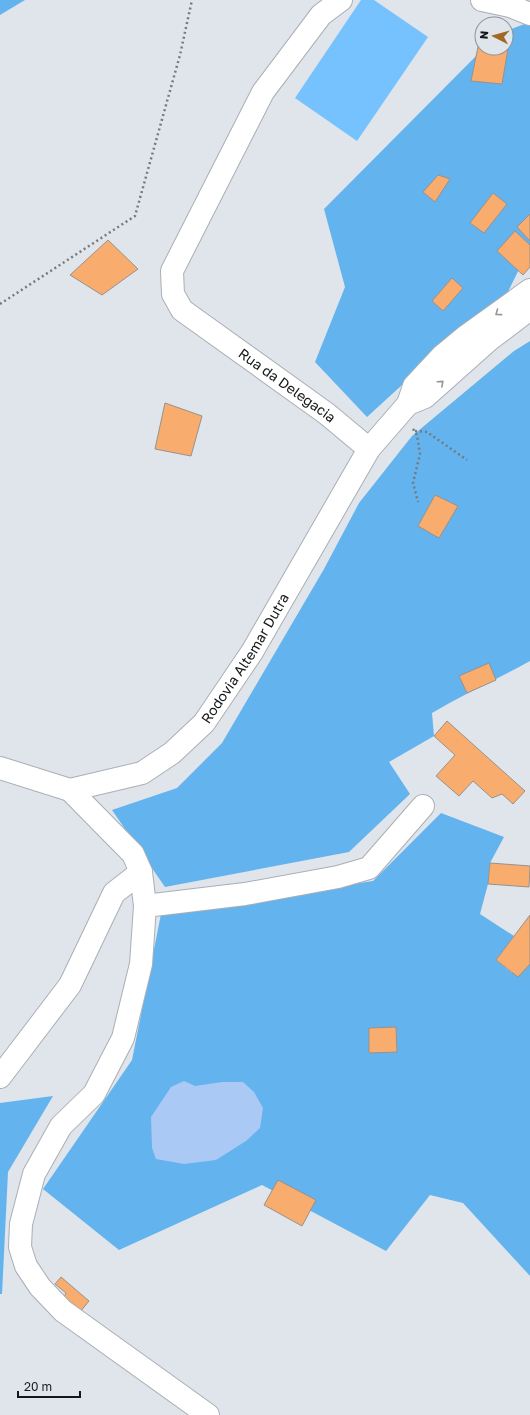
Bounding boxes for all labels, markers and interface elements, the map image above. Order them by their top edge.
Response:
north arrow [474,16,514,56]
text: N [477,30,490,40]
one-way arrow [496,308,503,315]
street label: Rua da Delegacia [236,344,339,426]
one-way arrow [436,381,443,388]
street label: Rodovia Altemar Dutra [197,590,292,726]
scale bar [18,1373,80,1399]
text: 20 m [24,1379,52,1394]

